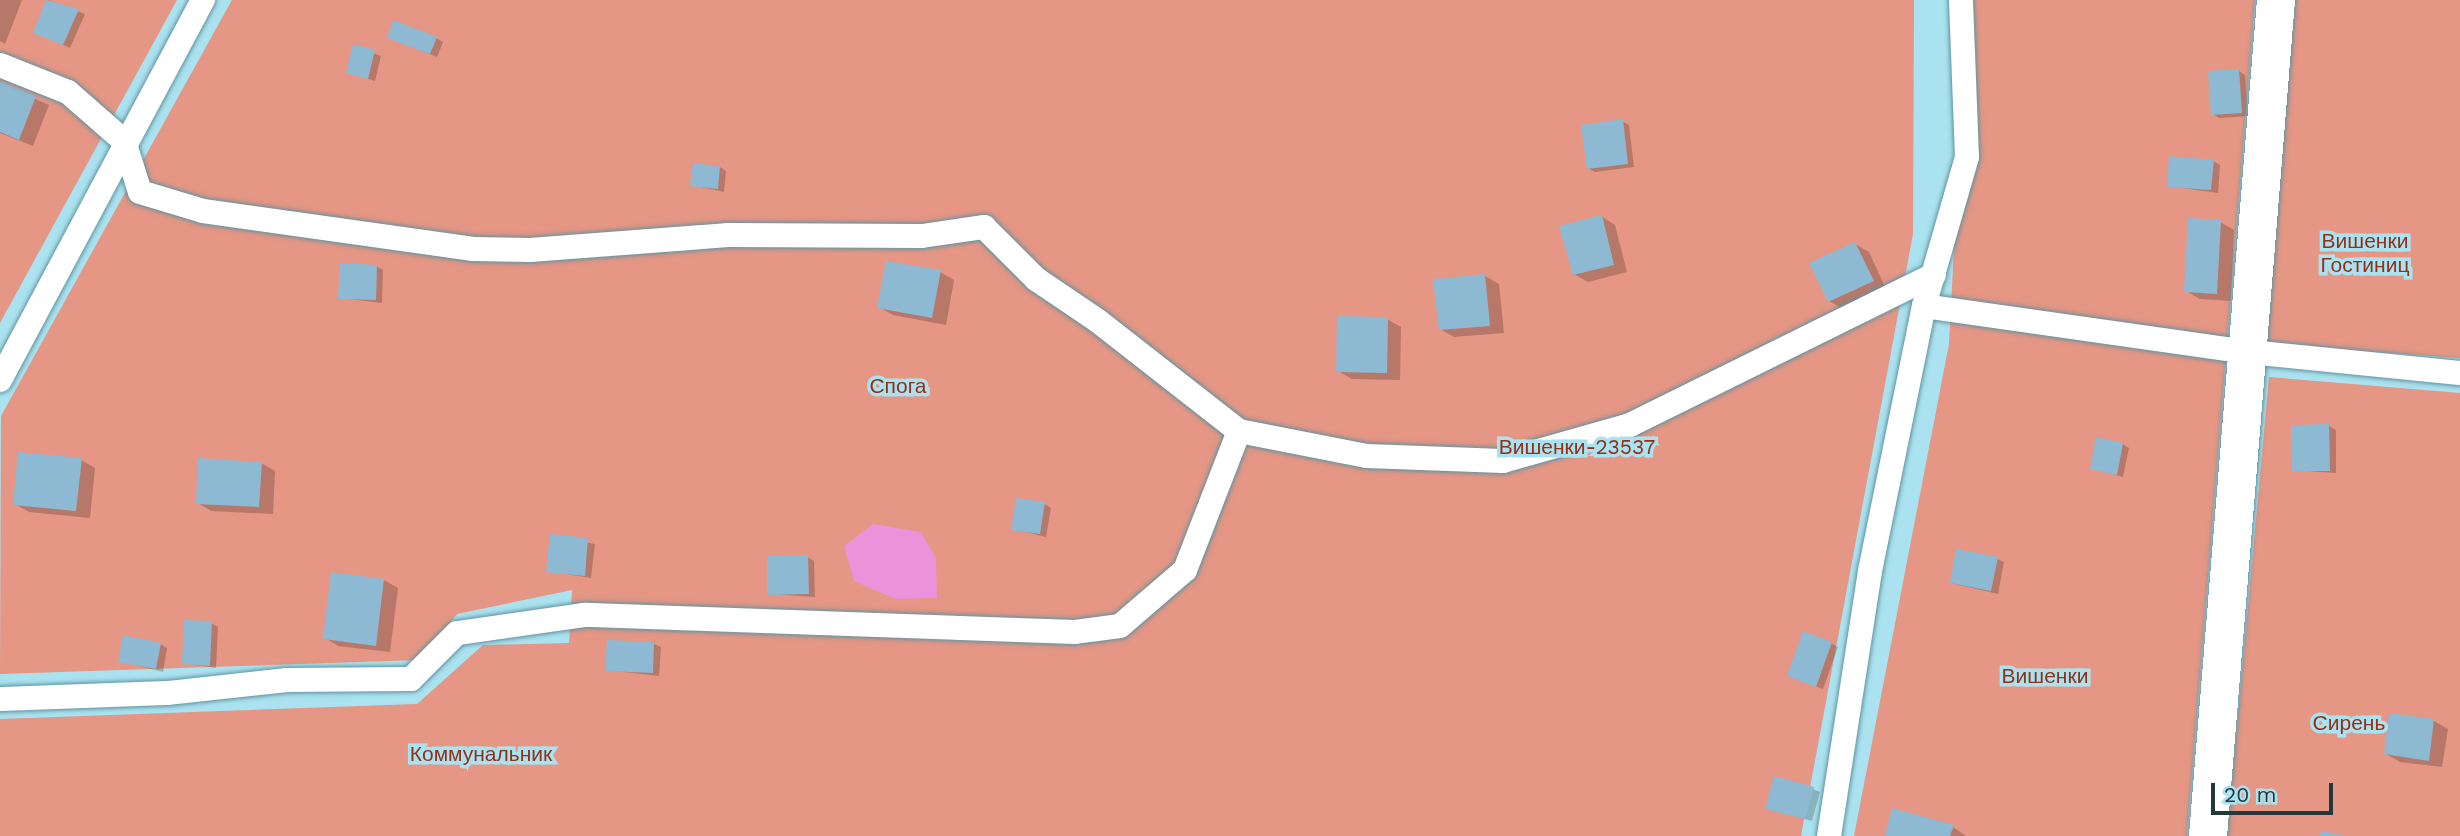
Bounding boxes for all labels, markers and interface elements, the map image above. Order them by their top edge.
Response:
park label: Вишенки Гостиниц [2321,228,2409,278]
park label: Спога [869,373,927,399]
park label: Вишенки-23537 [1499,434,1655,460]
park label: Вишенки [2002,663,2088,689]
park label: Сирень [2313,710,2385,736]
park label: Коммунальник [410,741,552,767]
scale bar [2215,770,2338,814]
text: 20 m [2224,782,2276,807]

